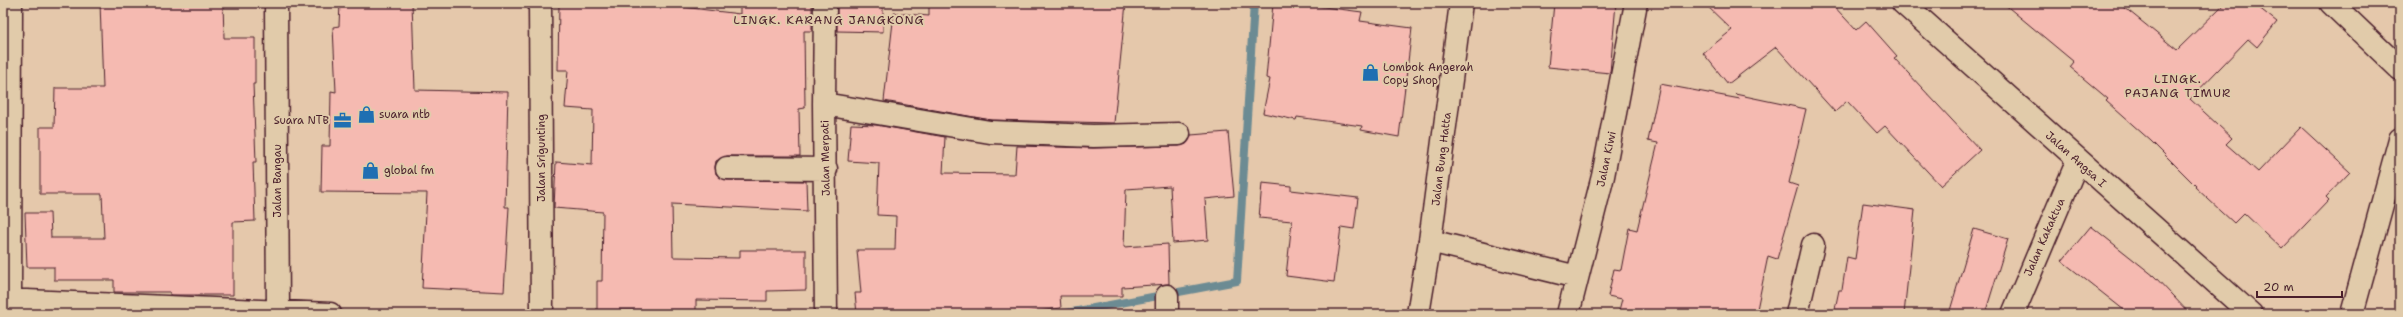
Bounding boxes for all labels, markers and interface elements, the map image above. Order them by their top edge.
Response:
district label: LINGK. KARANG JANGKONG [733,12,925,28]
place label: Lombok Angerah Copy Shop [1383,60,1474,88]
shop icon: Lombok Angerah Copy Shop [1360,63,1380,83]
district label: LINGK. PAJANG TIMUR [2125,71,2231,101]
shop icon: suara ntb [356,104,376,124]
place label: suara ntb [379,107,430,122]
office icon: Suara NTB [332,110,352,130]
street label: Jalan Bung Hatta [1428,111,1455,207]
place label: Suara NTB [274,113,329,128]
street label: Jalan Srigunting [534,114,549,202]
street label: Jalan Merpati [817,120,834,196]
street label: Jalan Angsa I [2042,128,2109,191]
street label: Jalan Kiwi [1593,130,1620,188]
street label: Jalan Bangau [270,144,285,218]
shop icon: global fm [361,160,381,180]
place label: global fm [384,163,434,178]
street label: Jalan Kakaktua [2021,196,2068,279]
scale bar [2257,273,2342,299]
text: 20 m [2263,279,2294,295]

